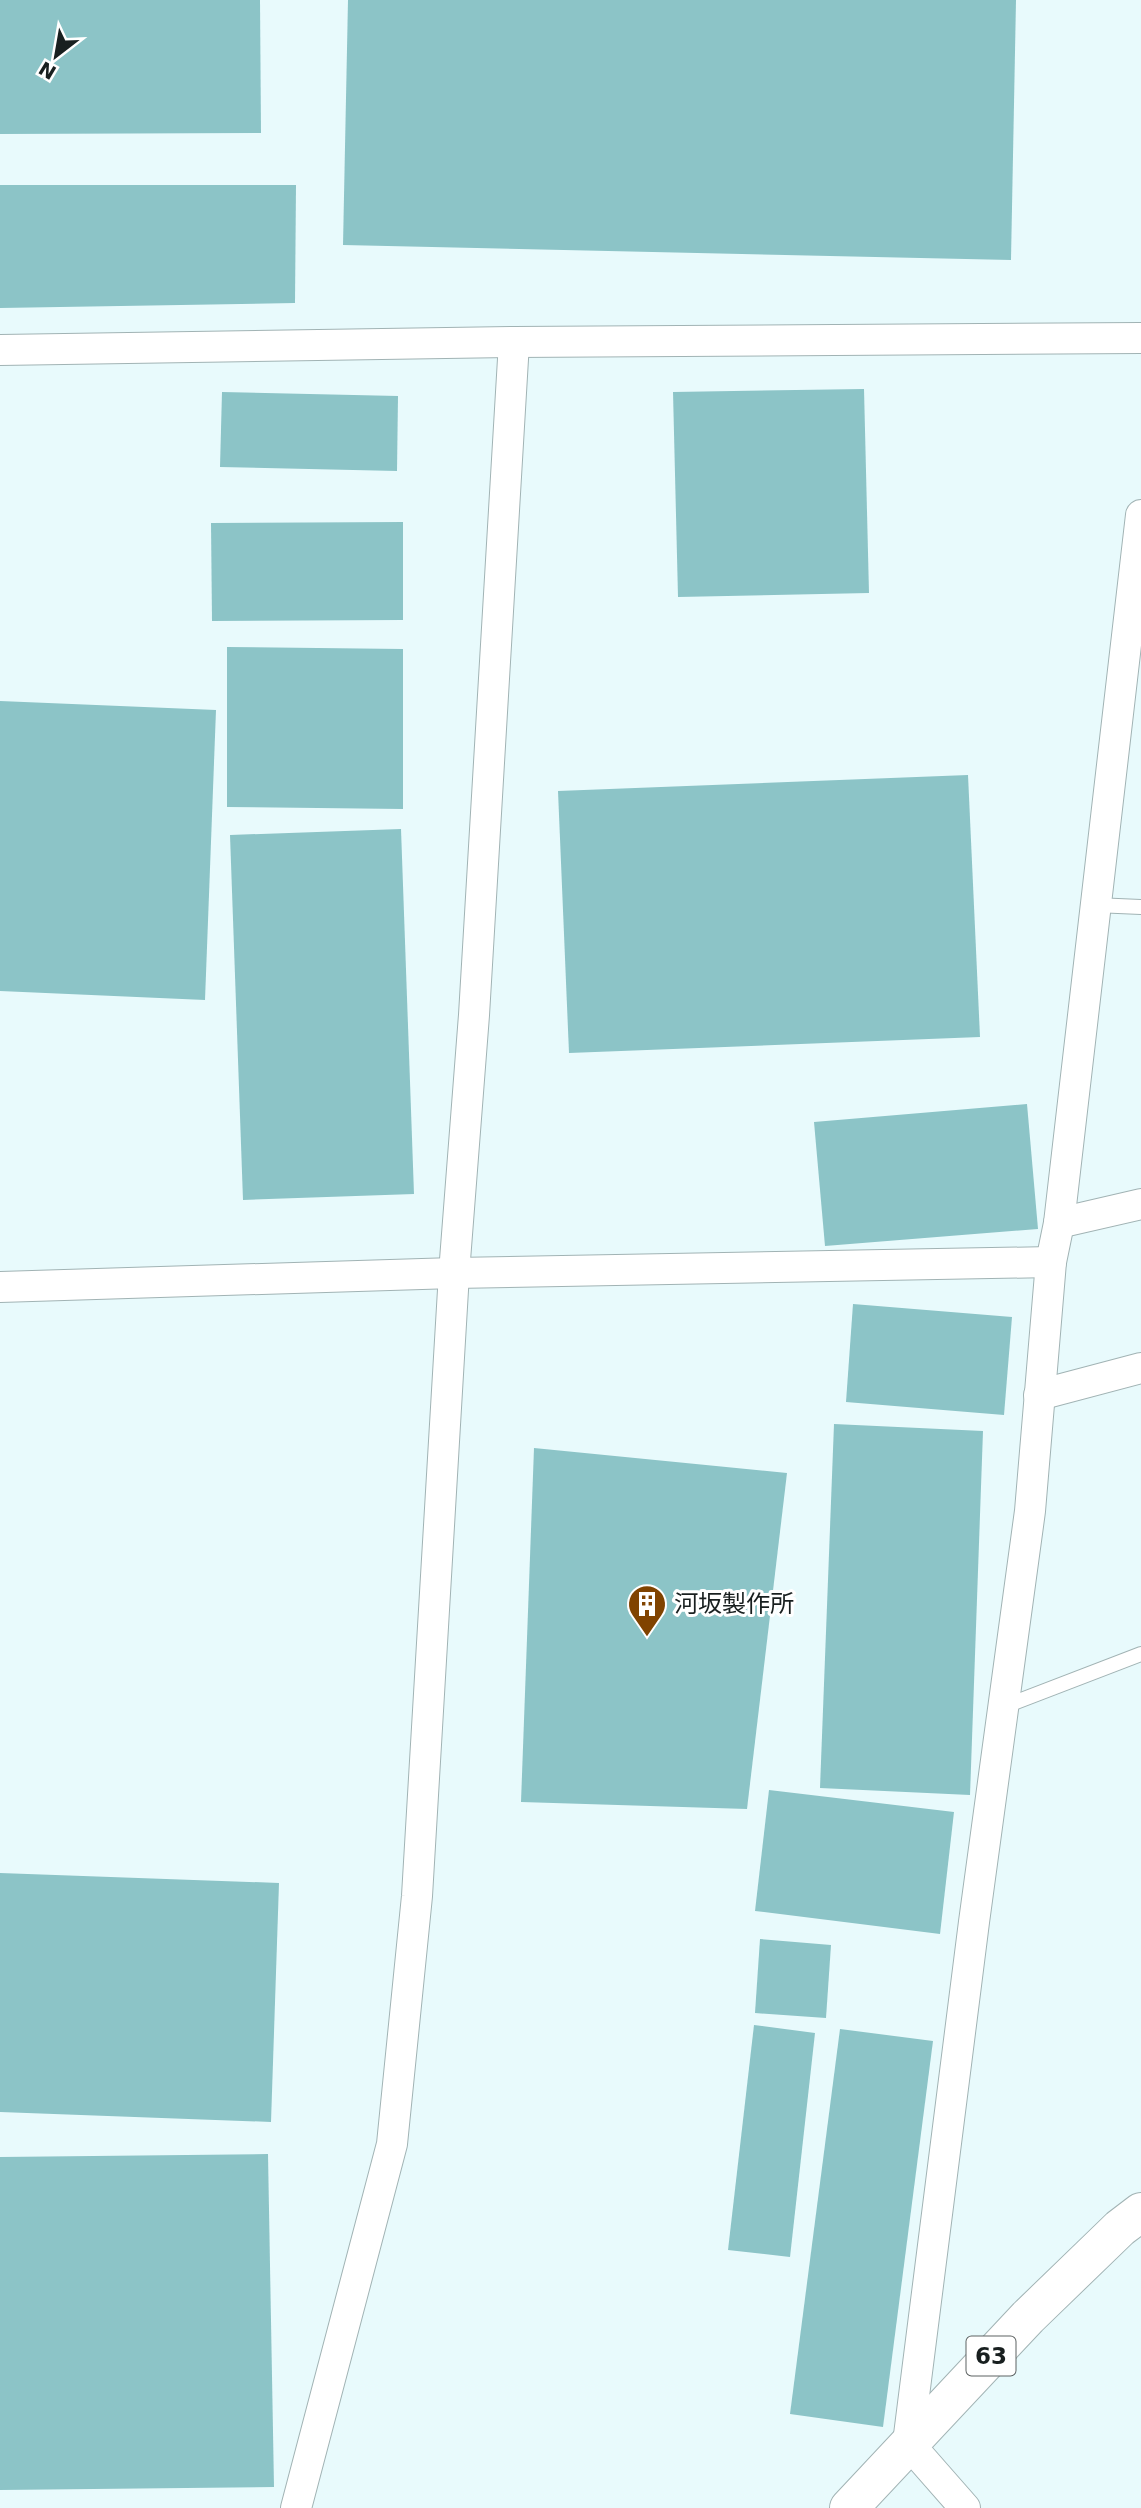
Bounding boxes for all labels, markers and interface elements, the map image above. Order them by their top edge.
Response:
north arrow [21,21,91,91]
text: N [35,57,60,84]
building icon: 河坂製作所 [626,1583,668,1638]
place label: 河坂製作所 [674,1590,794,1618]
road number: 63 [967,2336,1016,2376]

